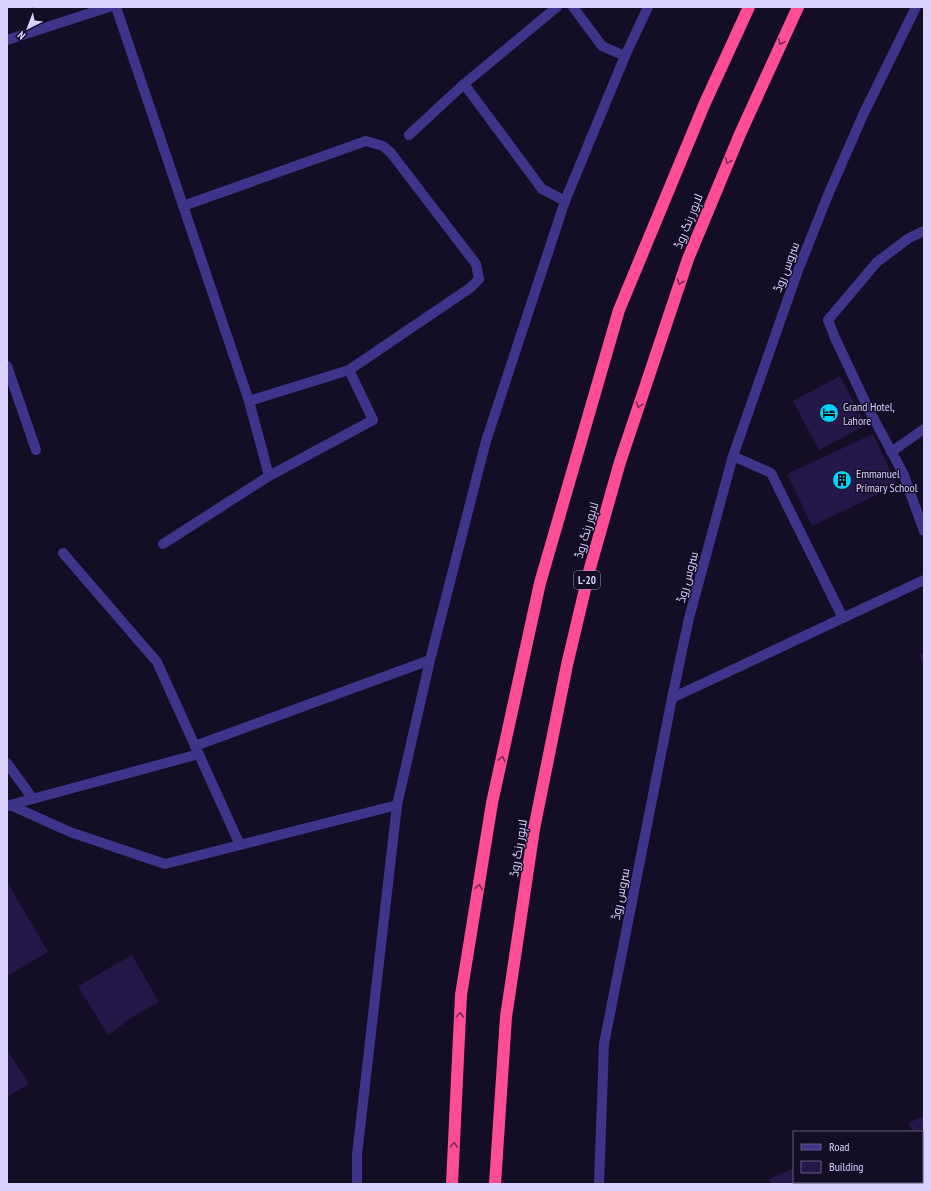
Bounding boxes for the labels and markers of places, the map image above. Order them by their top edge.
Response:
place label: Grand Hotel, Lahore [843,399,895,428]
hotel icon: Grand Hotel, Lahore [818,402,840,424]
place label: Emmanuel Primary School [856,466,918,495]
building icon: Emmanuel Primary School [831,469,853,491]

